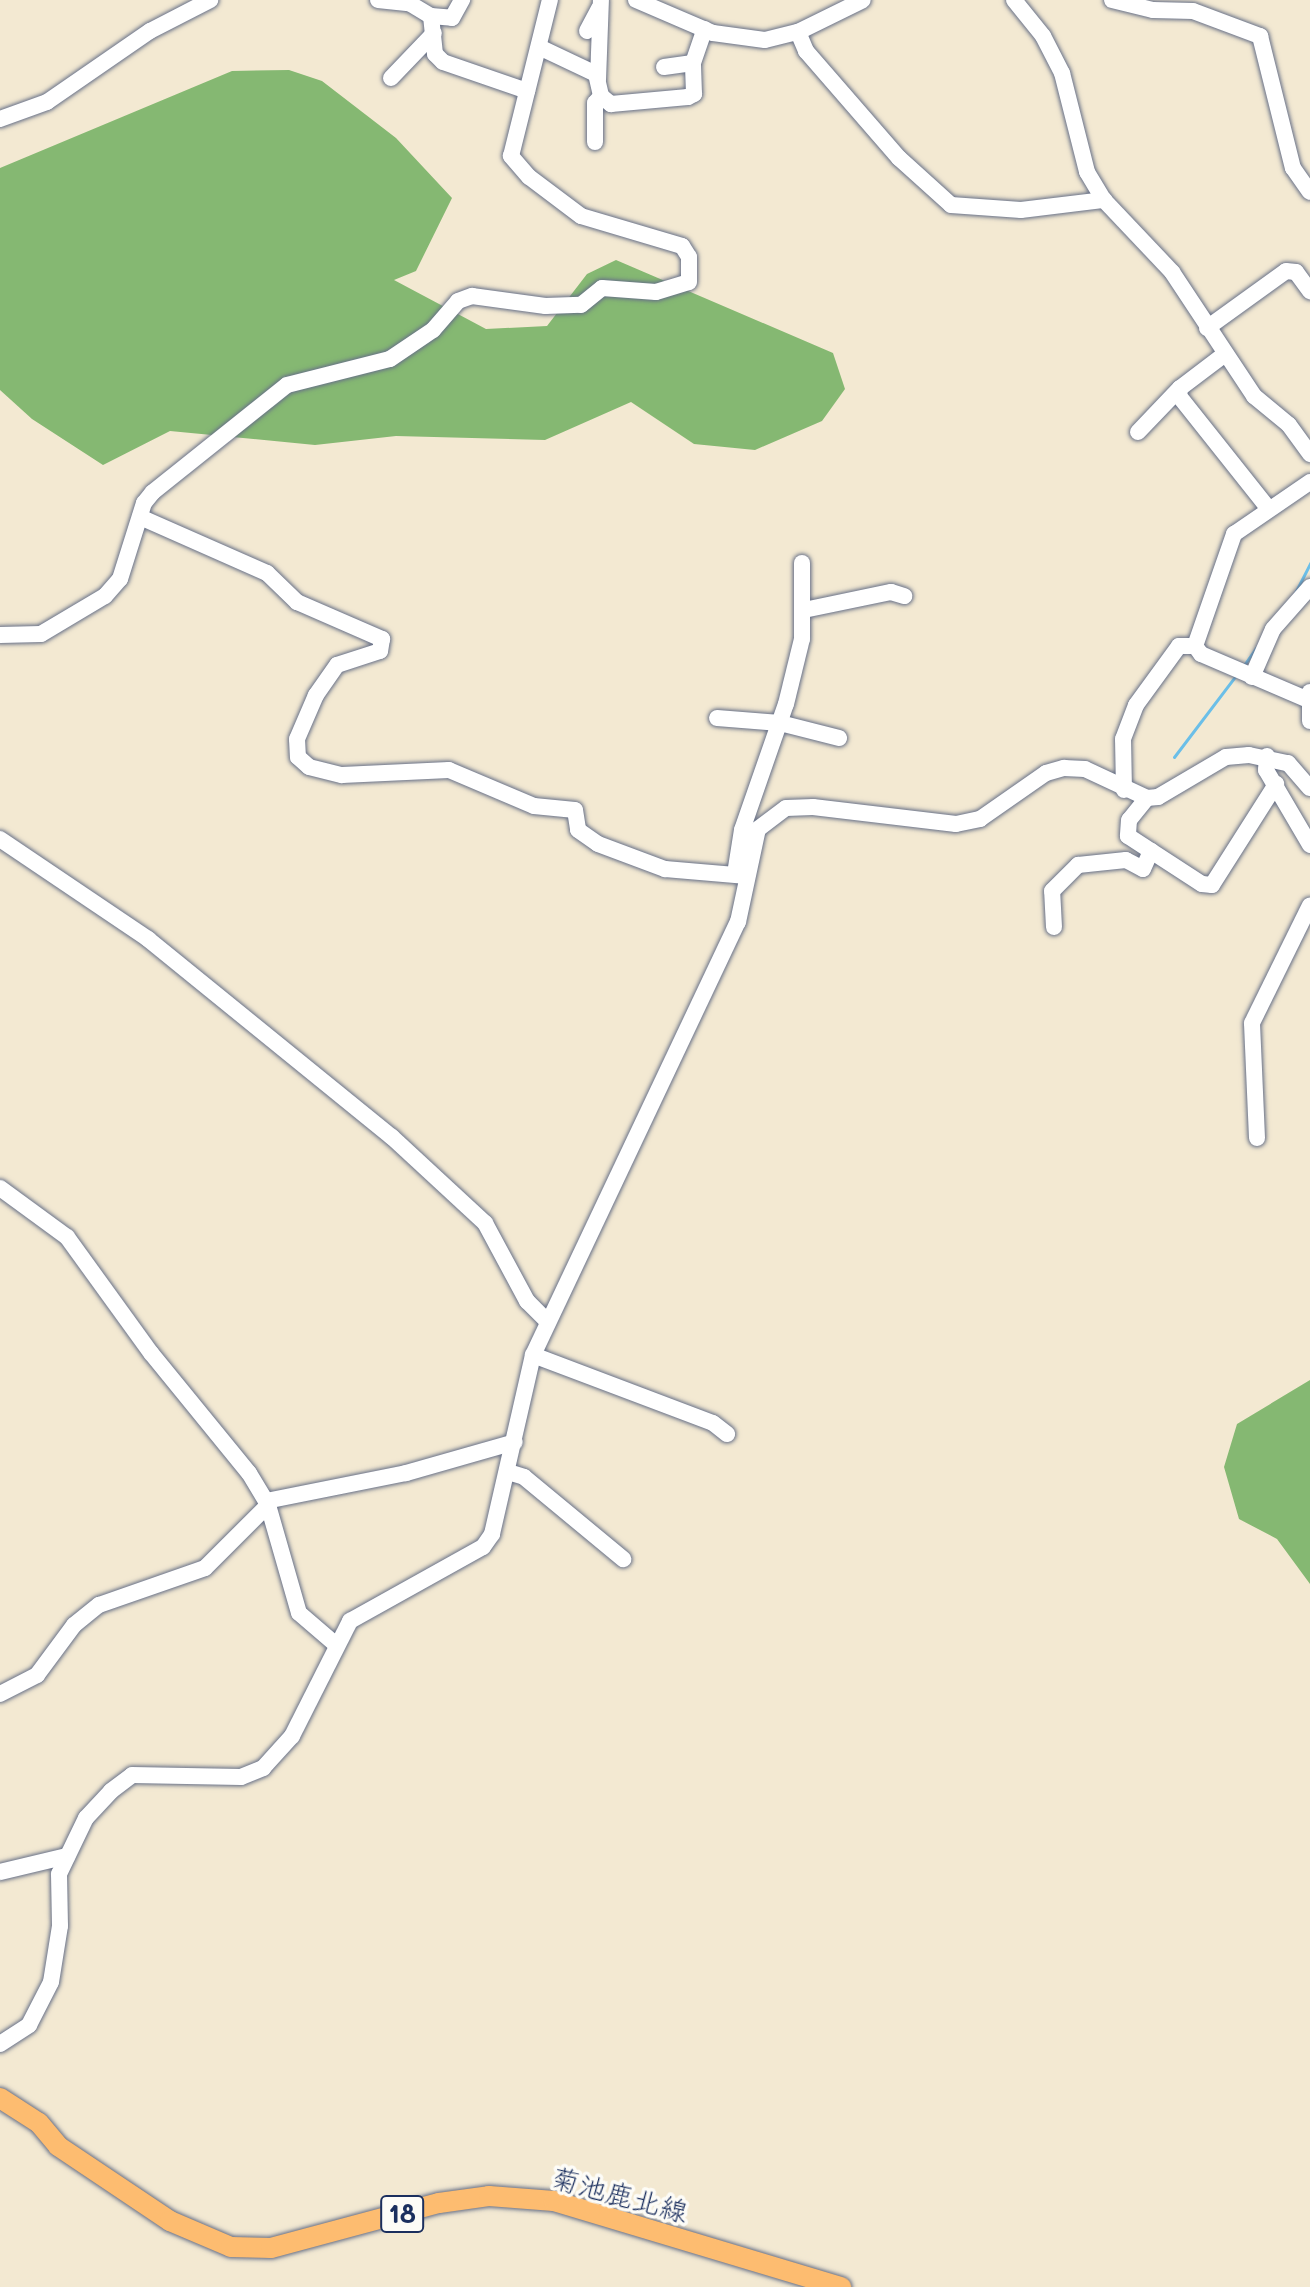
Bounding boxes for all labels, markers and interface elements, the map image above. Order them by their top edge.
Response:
street label: 菊池鹿北線 [548,2160,692,2228]
road number: 18 [380,2192,424,2236]

